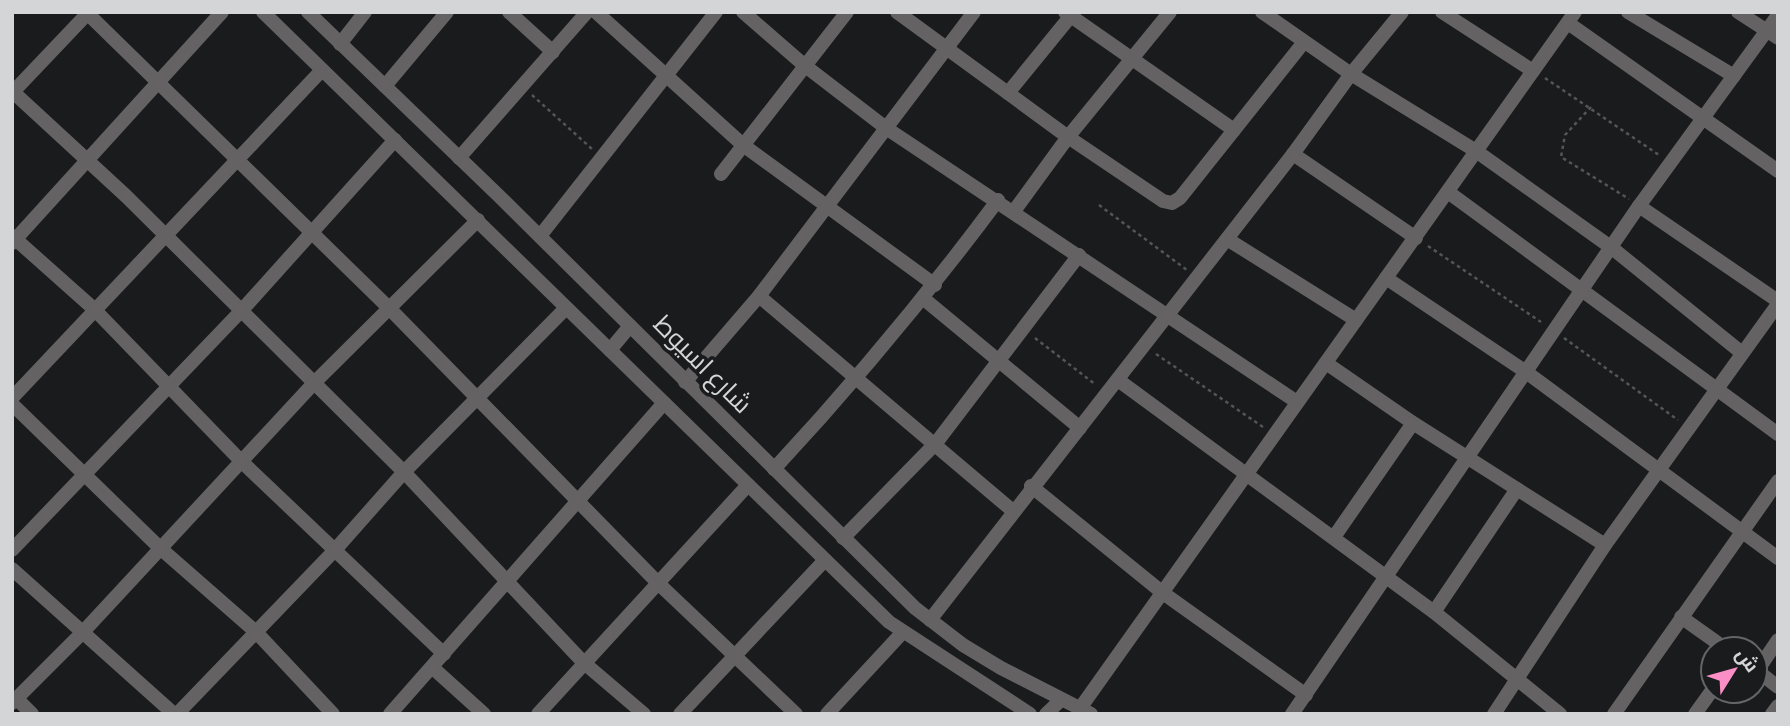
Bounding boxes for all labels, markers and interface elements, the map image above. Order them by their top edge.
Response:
street label: شارع اسيوط [646,307,760,421]
north arrow [1699,635,1769,705]
text: ش [1731,643,1764,677]

